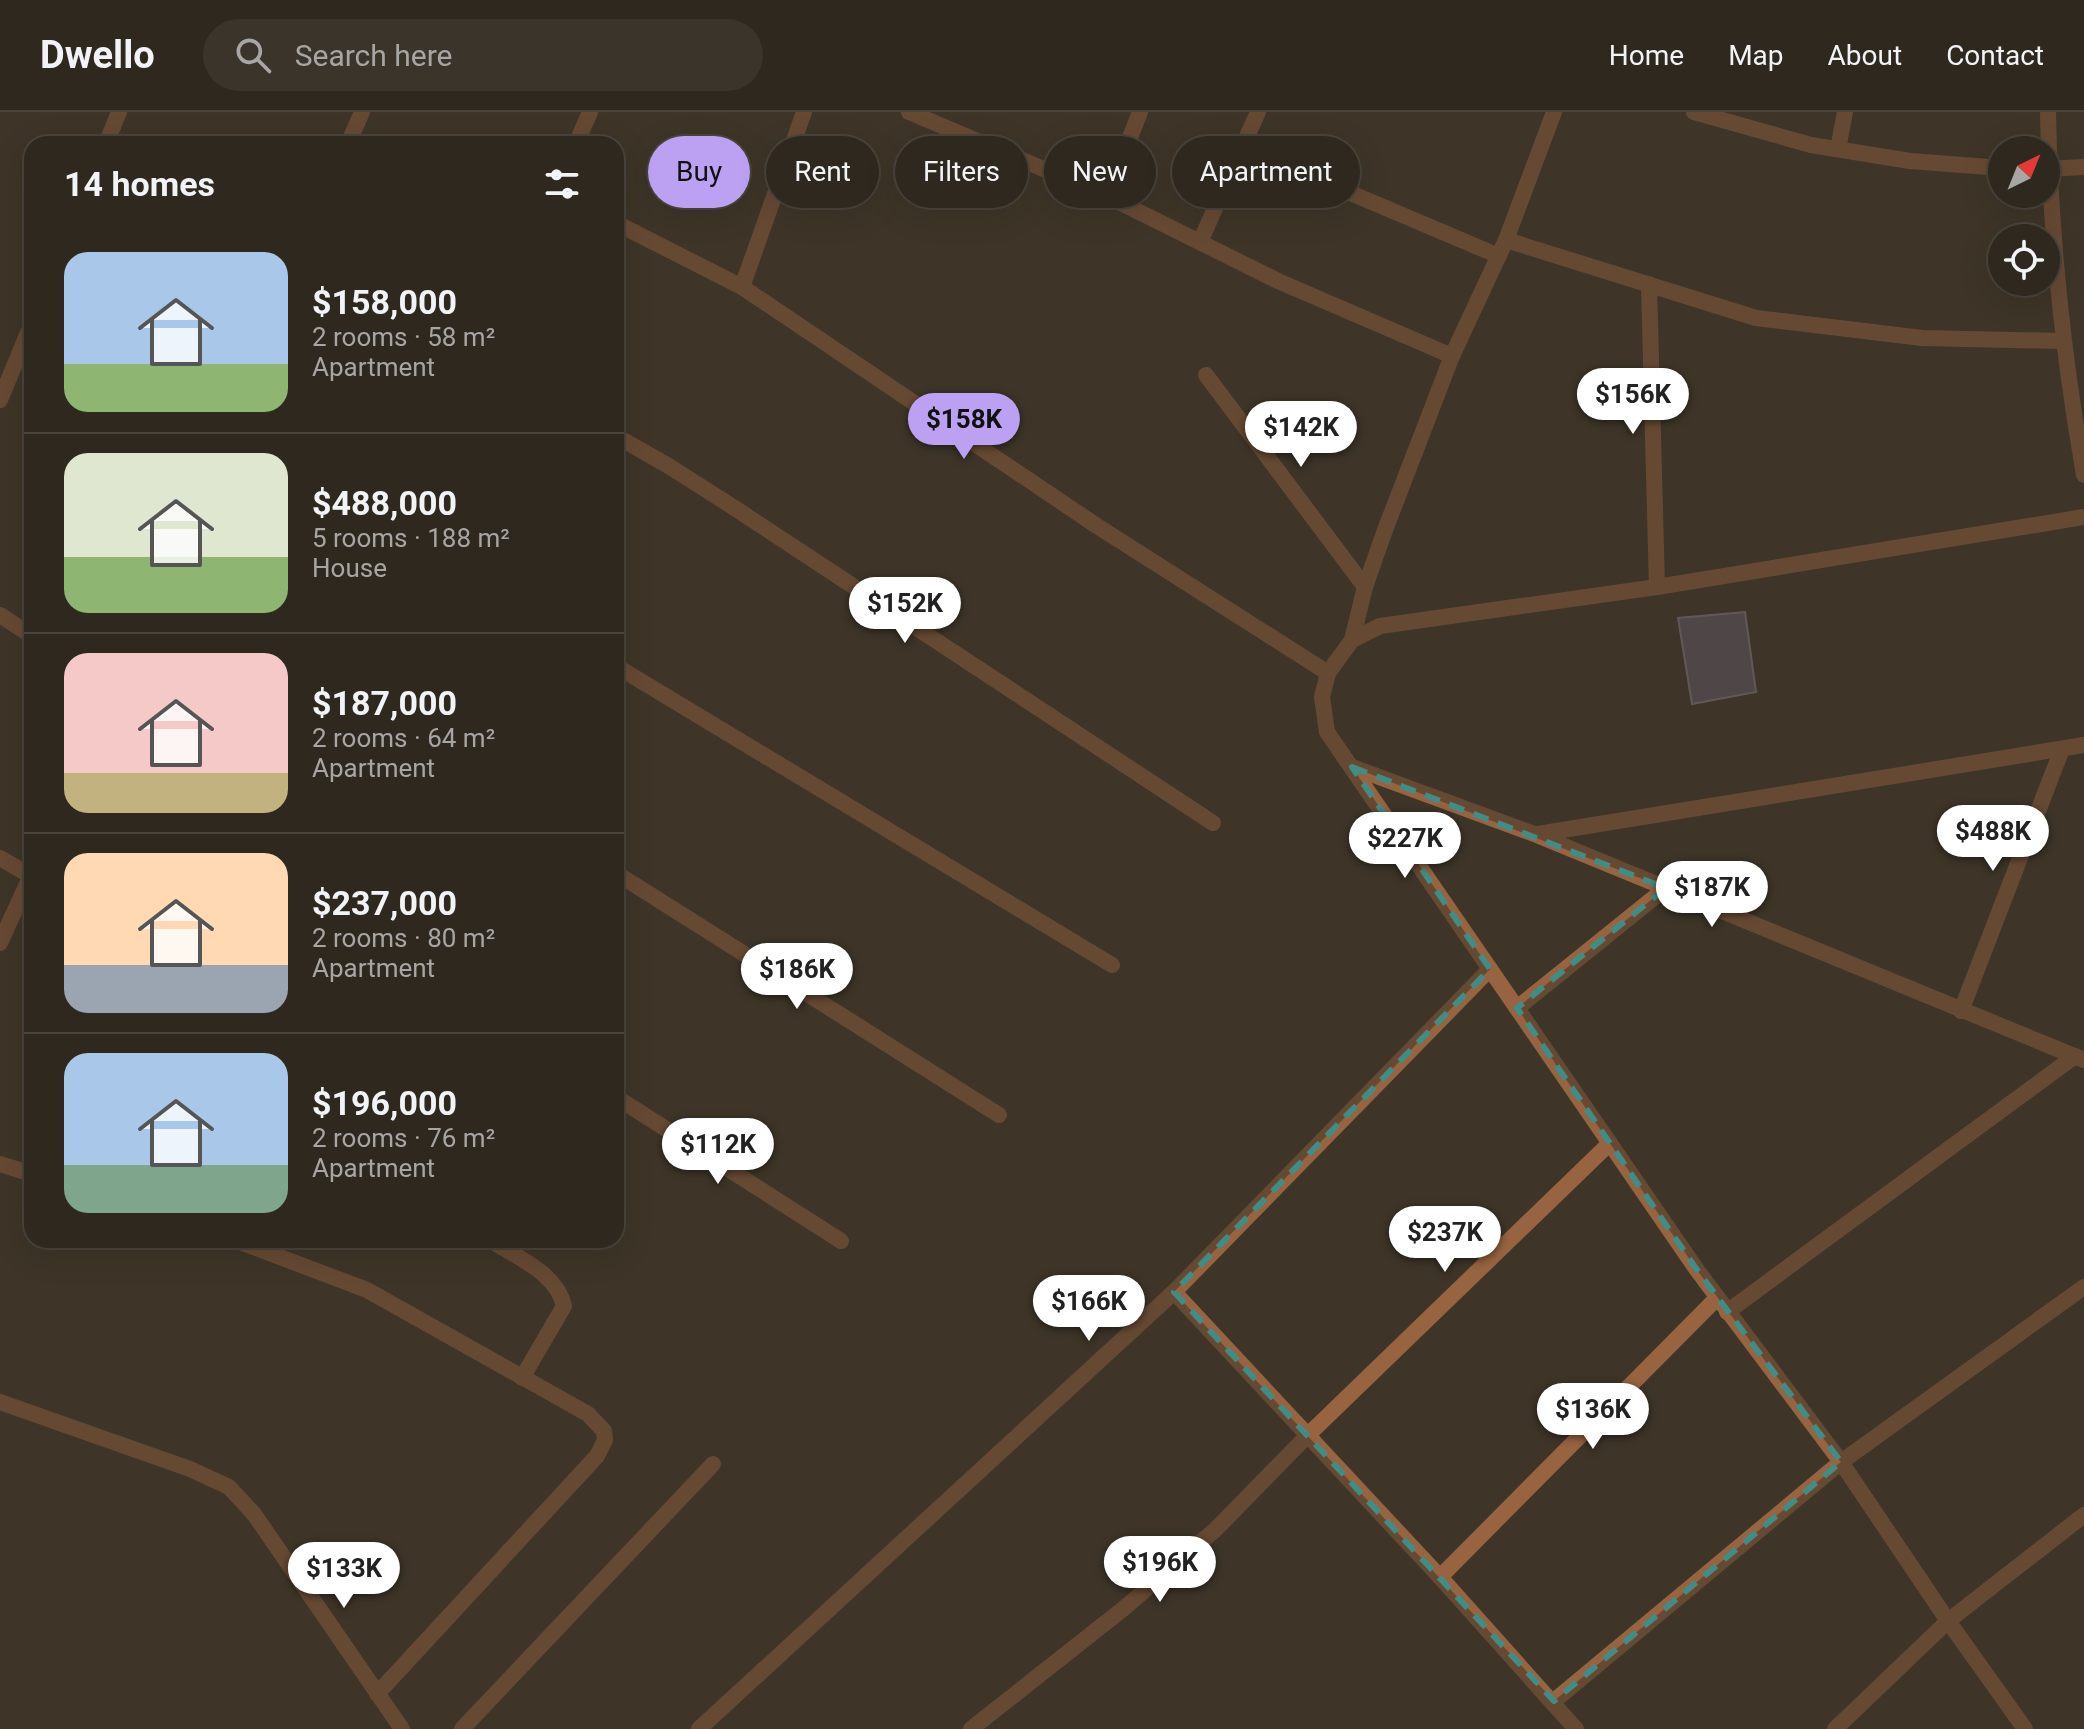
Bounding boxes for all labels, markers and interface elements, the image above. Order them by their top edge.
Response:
search box [203,19,763,91]
text: Dwello [40,33,155,77]
icon: search [231,33,275,77]
text: Search here [295,38,453,73]
text: Home [1609,39,1684,72]
text: Map [1728,39,1784,72]
text: About [1828,39,1902,72]
text: Contact [1946,39,2044,72]
chip: Buy [648,136,750,208]
chip: Rent [766,136,879,208]
chip: Filters [895,136,1028,208]
chip: New [1044,136,1156,208]
chip: Apartment [1172,136,1360,208]
north arrow [1988,136,2060,208]
map controls [1988,136,2060,296]
icon: filters [540,162,584,206]
text: 14 homes [64,164,215,204]
button: locate [1988,224,2060,296]
text: $158,000 [312,282,457,322]
icon: home [128,284,224,380]
text: 2 rooms · 58 m² [312,322,495,352]
text: Apartment [312,352,435,382]
pin: $156K [1577,368,1689,436]
text: $156K [1595,379,1671,409]
pin: $158K [908,393,1020,461]
pin: $142K [1245,401,1357,469]
text: $158K [926,404,1002,434]
text: $142K [1263,412,1339,442]
text: $488,000 [312,483,457,523]
icon: home [128,485,224,581]
text: 5 rooms · 188 m² [312,523,510,553]
text: House [312,553,387,583]
pin: $152K [849,577,961,645]
text: $152K [867,588,943,618]
text: $187,000 [312,683,457,723]
icon: home [128,685,224,781]
text: 2 rooms · 64 m² [312,723,495,753]
text: Apartment [312,753,435,783]
pin: $488K [1937,805,2049,873]
pin: $227K [1349,812,1461,880]
text: $488K [1955,816,2031,846]
text: $227K [1367,823,1443,853]
pin: $187K [1656,861,1768,929]
text: $187K [1674,872,1750,902]
text: $237,000 [312,883,457,923]
icon: home [128,885,224,981]
text: 2 rooms · 80 m² [312,923,495,953]
pin: $186K [741,943,853,1011]
text: Apartment [312,953,435,983]
text: $186K [759,954,835,984]
text: $196,000 [312,1083,457,1123]
icon: home [128,1085,224,1181]
pin: $112K [662,1118,774,1186]
text: 2 rooms · 76 m² [312,1123,495,1153]
text: $112K [680,1129,756,1159]
text: Apartment [312,1153,435,1183]
pin: $237K [1389,1206,1501,1274]
text: $237K [1407,1217,1483,1247]
pin: $166K [1033,1275,1145,1343]
text: $166K [1051,1286,1127,1316]
pin: $136K [1537,1383,1649,1451]
text: $136K [1555,1394,1631,1424]
pin: $196K [1104,1536,1216,1604]
pin: $133K [288,1542,400,1610]
text: $196K [1122,1547,1198,1577]
text: $133K [306,1553,382,1583]

